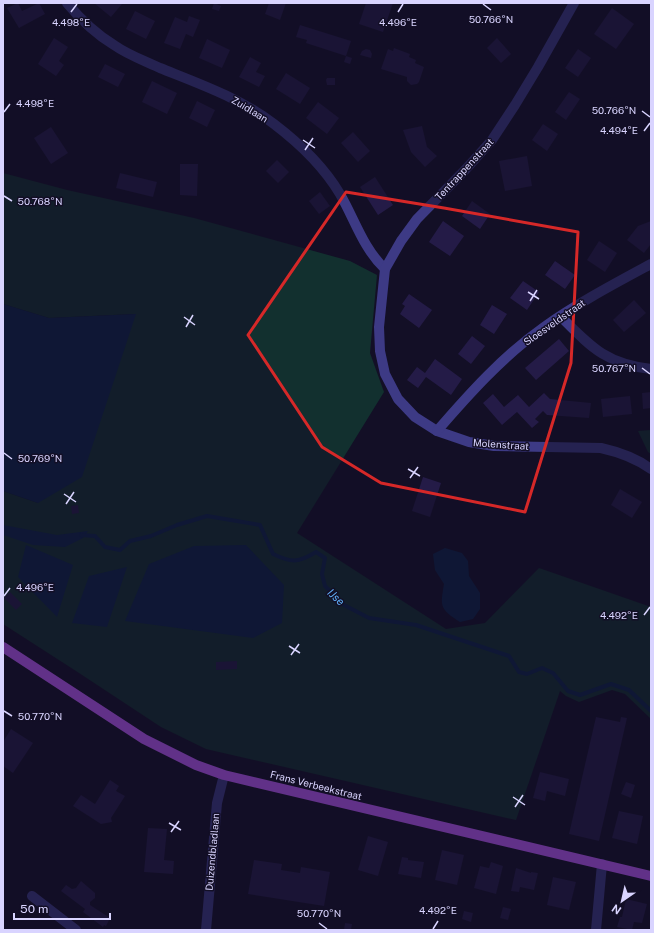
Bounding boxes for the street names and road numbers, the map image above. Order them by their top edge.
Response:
street label: Zuidlaan [230,93,271,125]
street label: Tentrappenstraat [432,136,496,202]
street label: Sloesveldstraat [521,296,587,348]
street label: Molenstraat [473,436,529,452]
street label: Frans Verbeekstraat [269,768,363,802]
street label: Duizendbladlaan [203,812,221,891]

